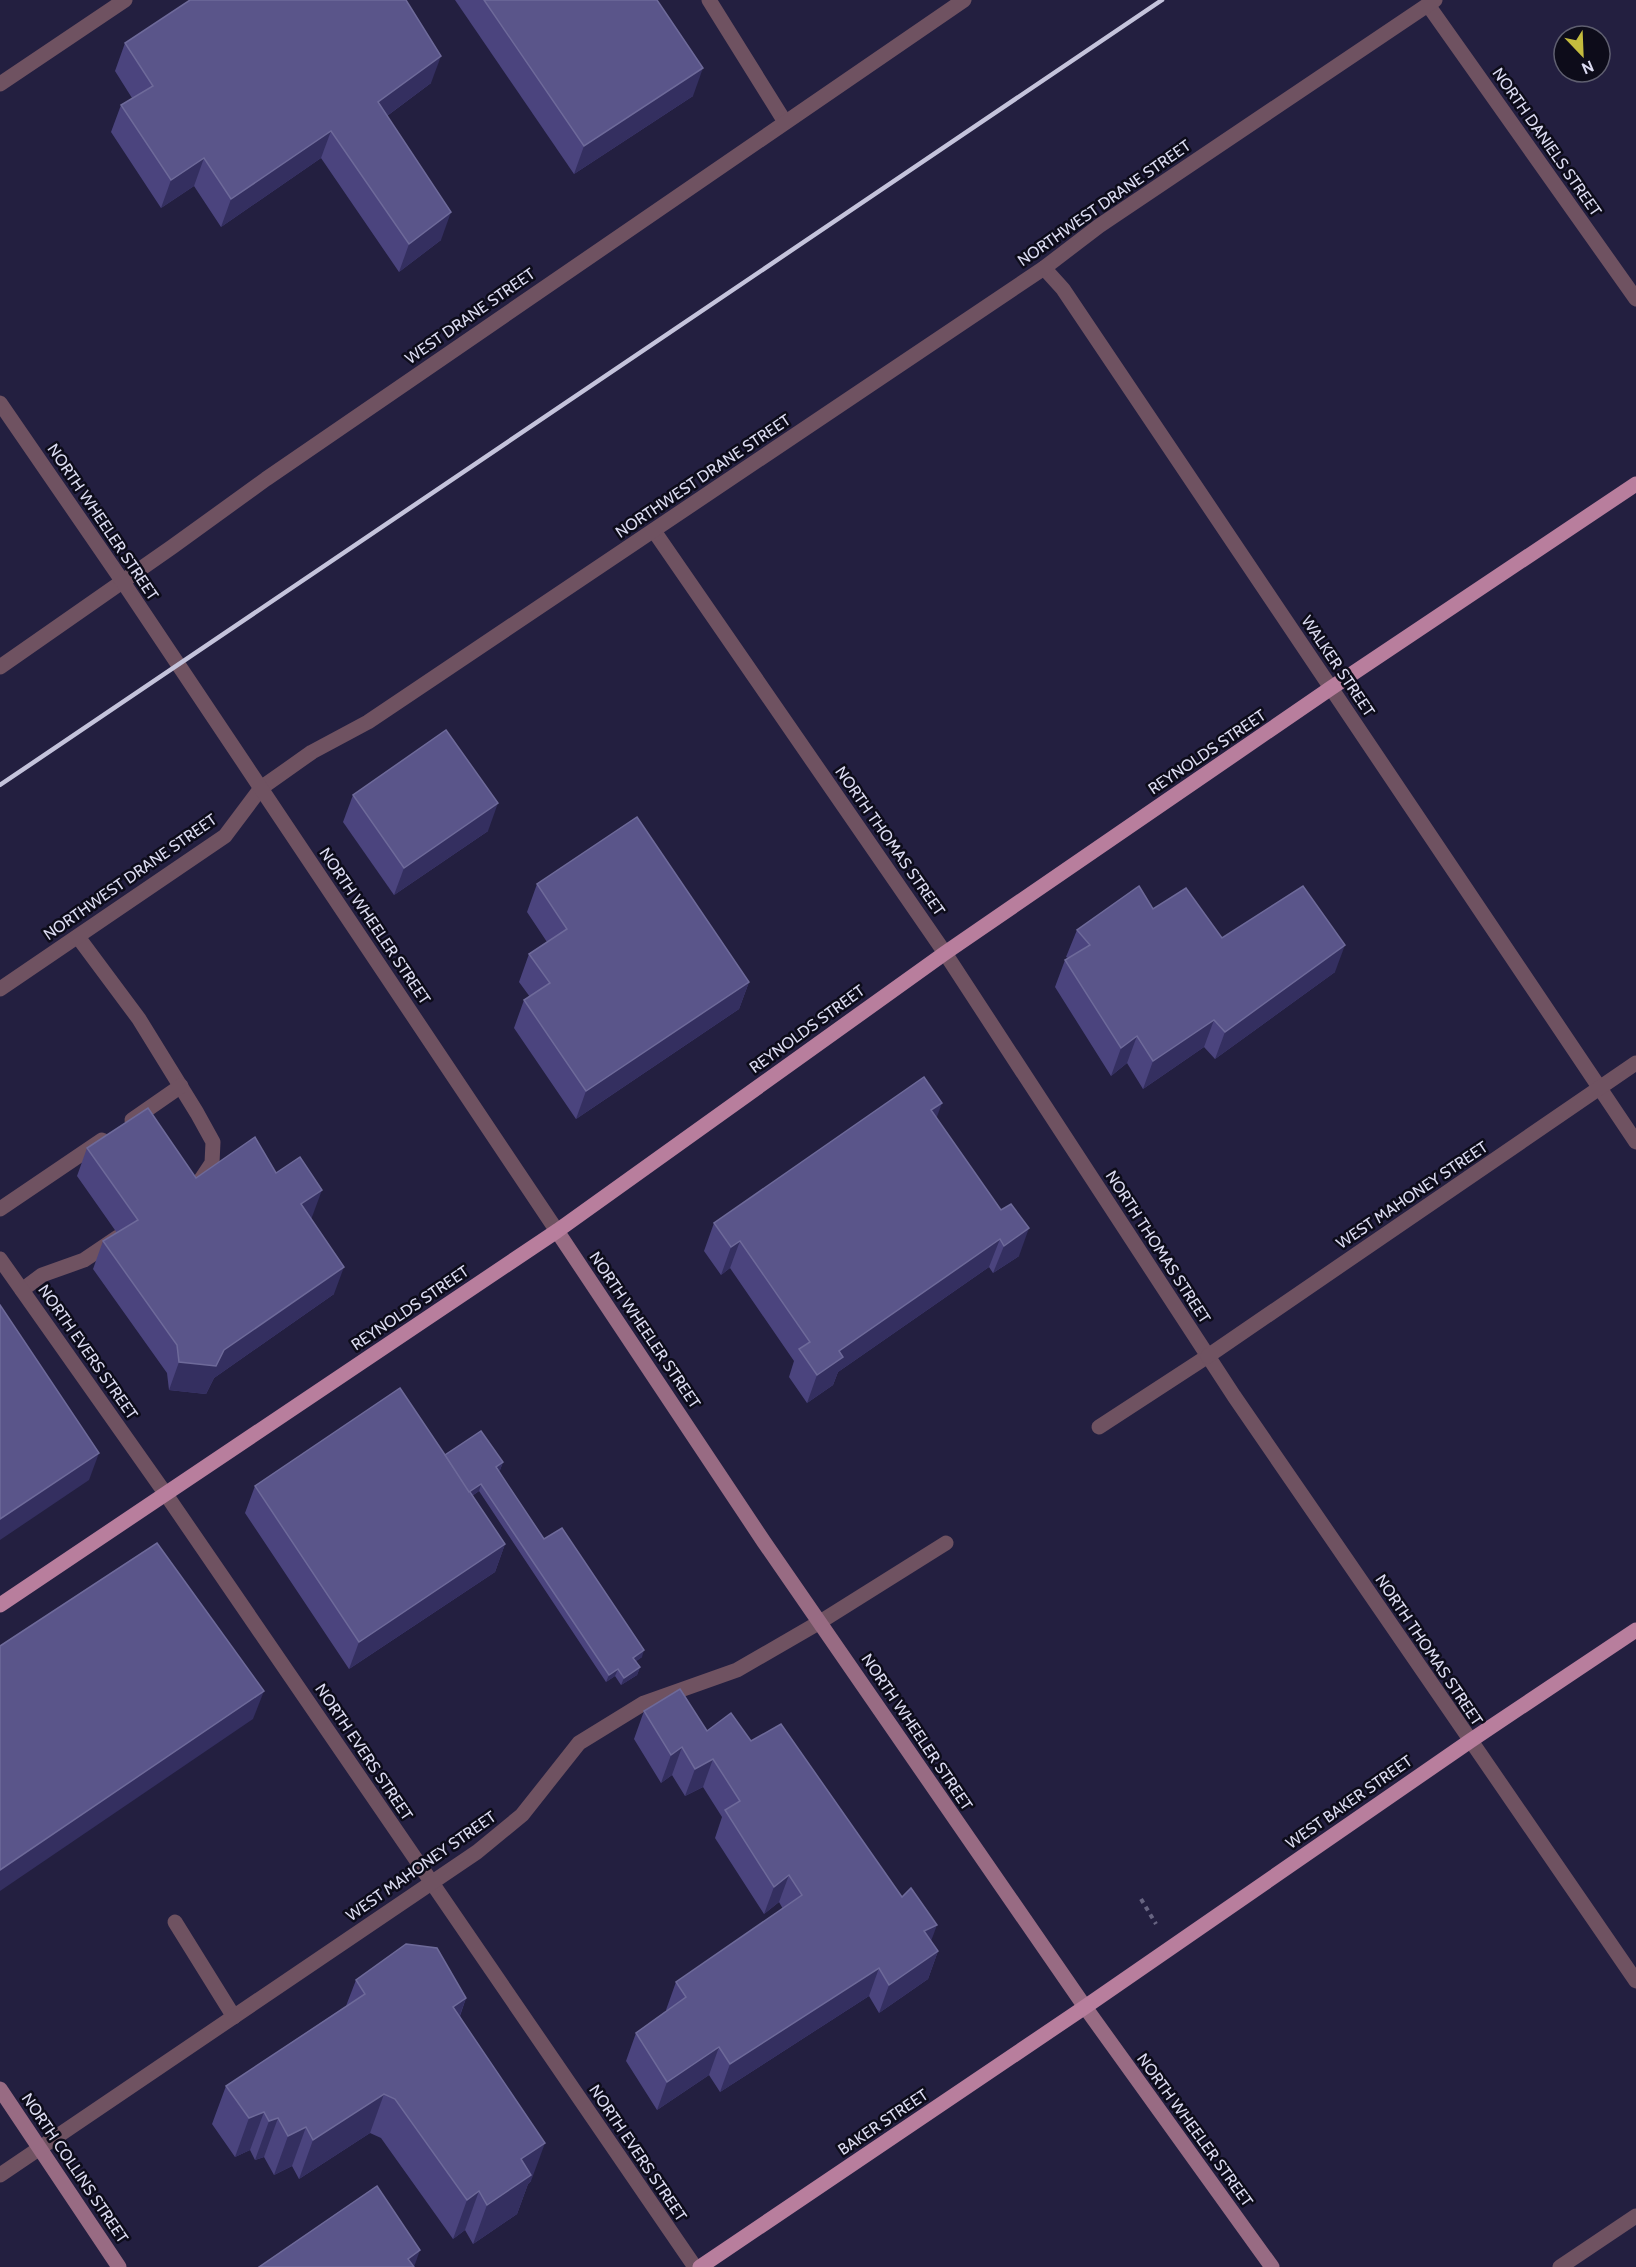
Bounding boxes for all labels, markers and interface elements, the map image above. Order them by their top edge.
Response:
north arrow [1552,24,1612,84]
street label: NORTH DANIELS STREET [1488,64,1606,220]
street label: NORTHWEST DRANE STREET [1014,136,1195,270]
street label: WEST DRANE STREET [401,264,539,368]
street label: NORTHWEST DRANE STREET [612,410,794,542]
street label: NORTH WHEELER STREET [44,440,163,604]
street label: WALKER STREET [1297,612,1379,720]
street label: REYNOLDS STREET [1145,705,1270,798]
street label: NORTH THOMAS STREET [831,763,949,920]
street label: NORTHWEST DRANE STREET [40,810,221,944]
street label: NORTH WHEELER STREET [316,844,435,1008]
street label: REYNOLDS STREET [746,981,869,1077]
street label: WEST MAHONEY STREET [1333,1137,1492,1253]
street label: NORTH THOMAS STREET [1102,1167,1215,1327]
street label: NORTH WHEELER STREET [586,1248,705,1412]
street label: REYNOLDS STREET [348,1261,473,1354]
street label: NORTH EVERS STREET [34,1281,142,1423]
street label: NORTH THOMAS STREET [1371,1571,1487,1730]
street label: NORTH WHEELER STREET [858,1650,977,1814]
street label: NORTH EVERS STREET [311,1680,417,1824]
street label: WEST BAKER STREET [1282,1751,1416,1853]
street label: WEST MAHONEY STREET [342,1807,500,1925]
street label: NORTH WHEELER STREET [1133,2050,1257,2211]
street label: NORTH EVERS STREET [585,2081,691,2225]
street label: BAKER STREET [834,2085,932,2159]
street label: NORTH COLLINS STREET [18,2090,132,2247]

